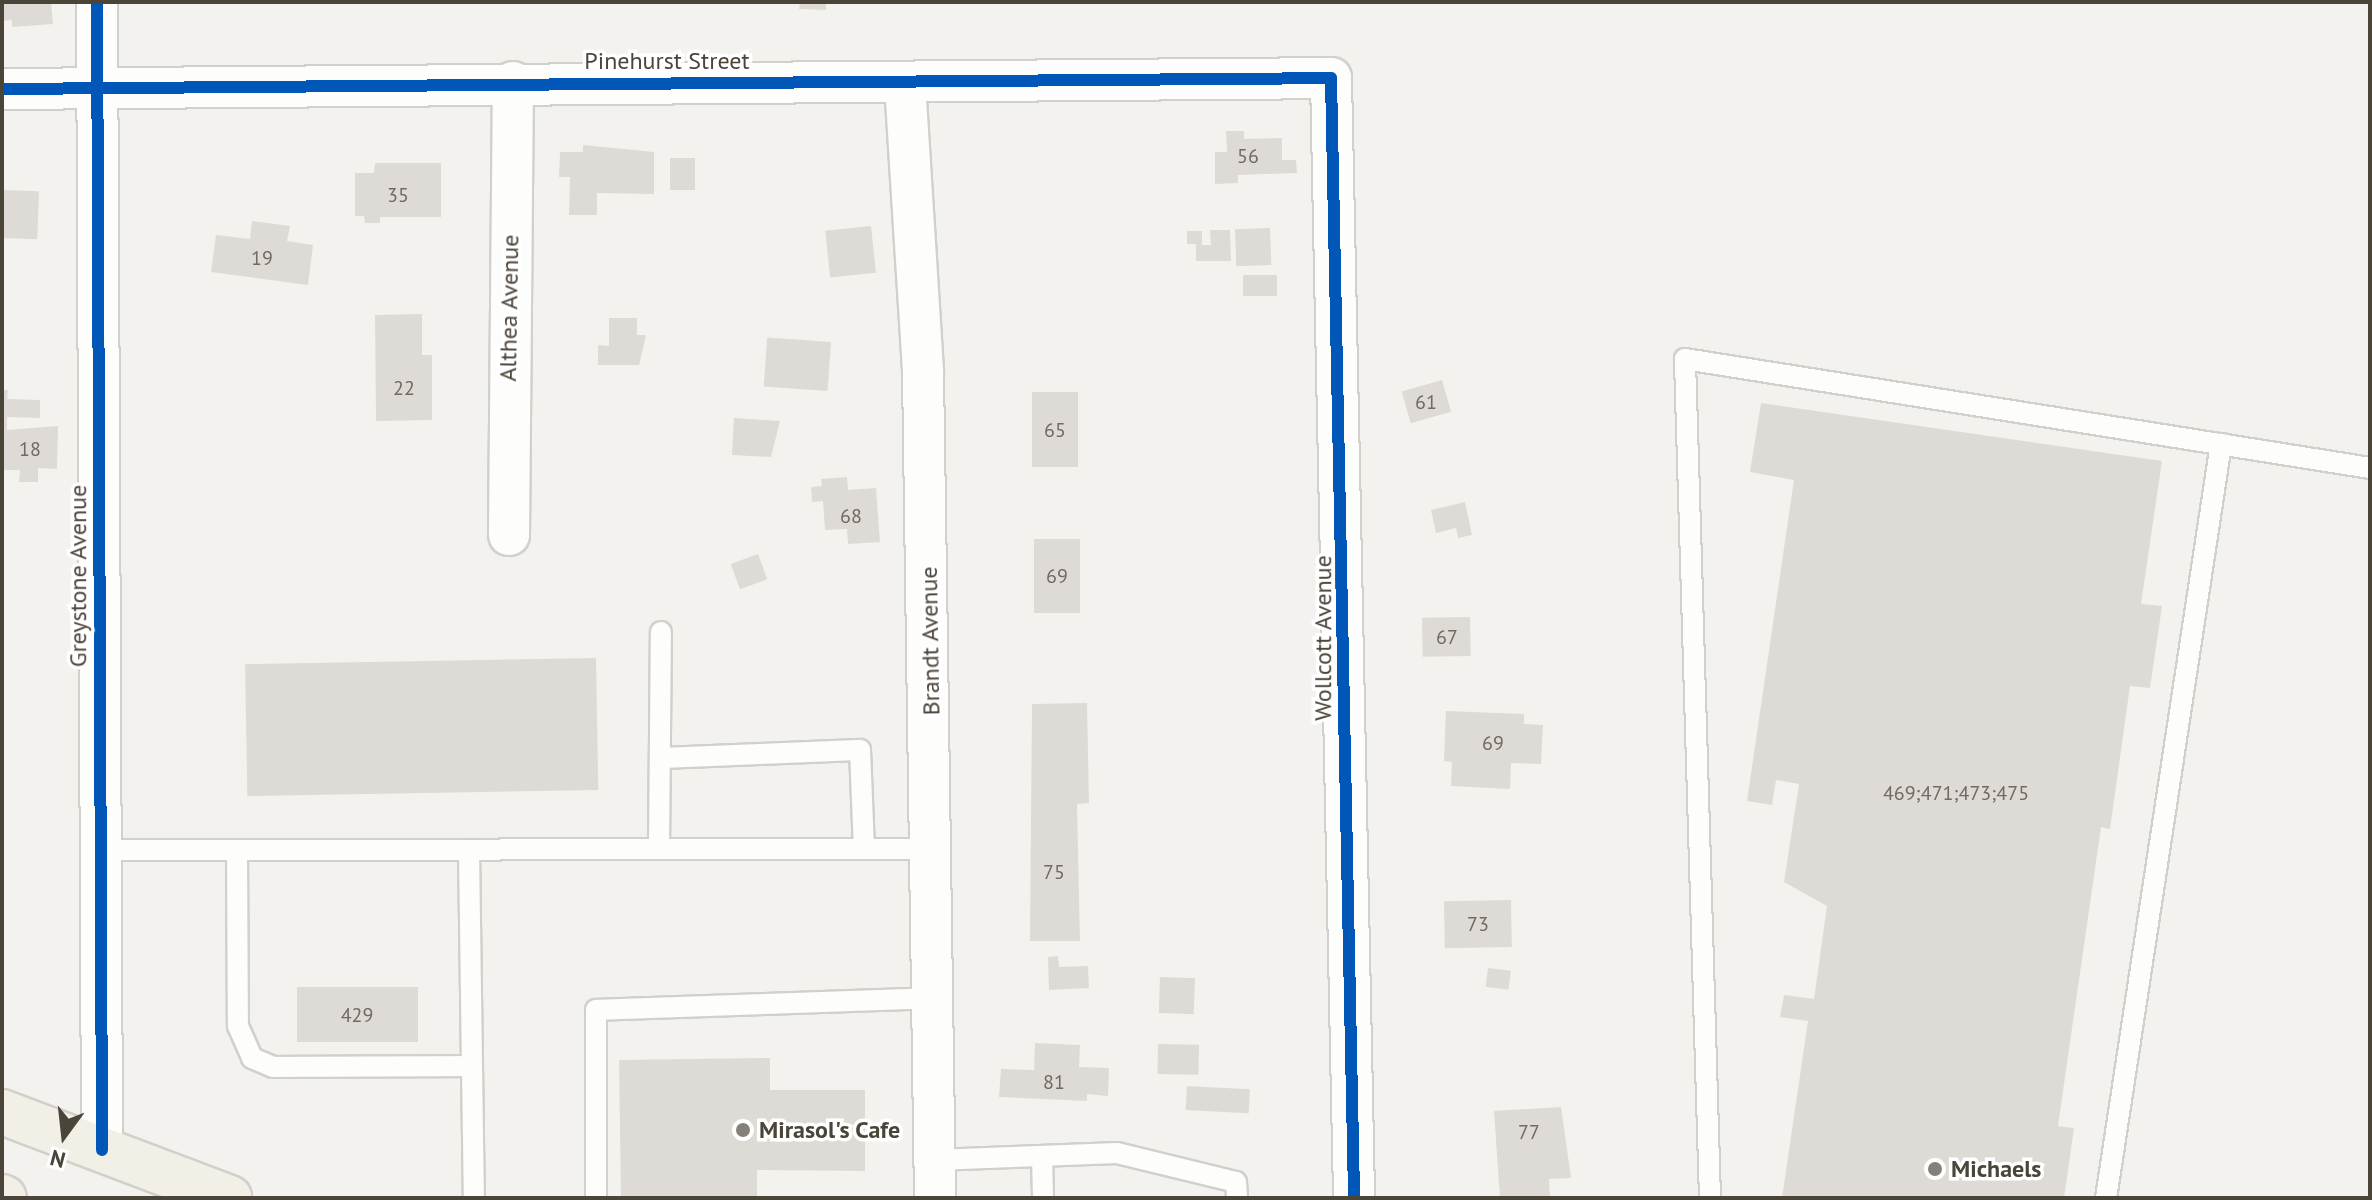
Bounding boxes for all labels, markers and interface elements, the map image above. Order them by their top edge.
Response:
street label: Pinehurst Street [584,47,750,75]
house number: 56 [1237,144,1259,168]
house number: 35 [387,183,409,207]
street label: Althea Avenue [493,234,525,382]
house number: 19 [251,246,273,270]
house number: 22 [393,376,415,400]
house number: 61 [1415,390,1437,414]
house number: 65 [1044,418,1066,442]
house number: 18 [19,437,41,461]
street label: Greystone Avenue [64,484,92,668]
house number: 68 [840,504,862,528]
street label: Wollcott Avenue [1309,555,1337,721]
house number: 69 [1046,564,1068,588]
street label: Brandt Avenue [914,566,946,716]
house number: 67 [1436,625,1458,649]
house number: 69 [1482,731,1504,755]
house number: 469;471;473;475 [1883,781,2029,805]
house number: 75 [1043,860,1065,884]
house number: 73 [1467,912,1489,936]
house number: 429 [341,1003,373,1027]
house number: 81 [1043,1070,1065,1094]
north arrow [24,1096,104,1176]
place label: Mirasol's Cafe [759,1116,900,1144]
house number: 77 [1518,1120,1540,1144]
marker: Mirasol's Cafe [734,1121,752,1139]
text: N [47,1144,68,1175]
place label: Michaels [1951,1155,2041,1183]
marker: Michaels [1926,1160,1944,1178]

